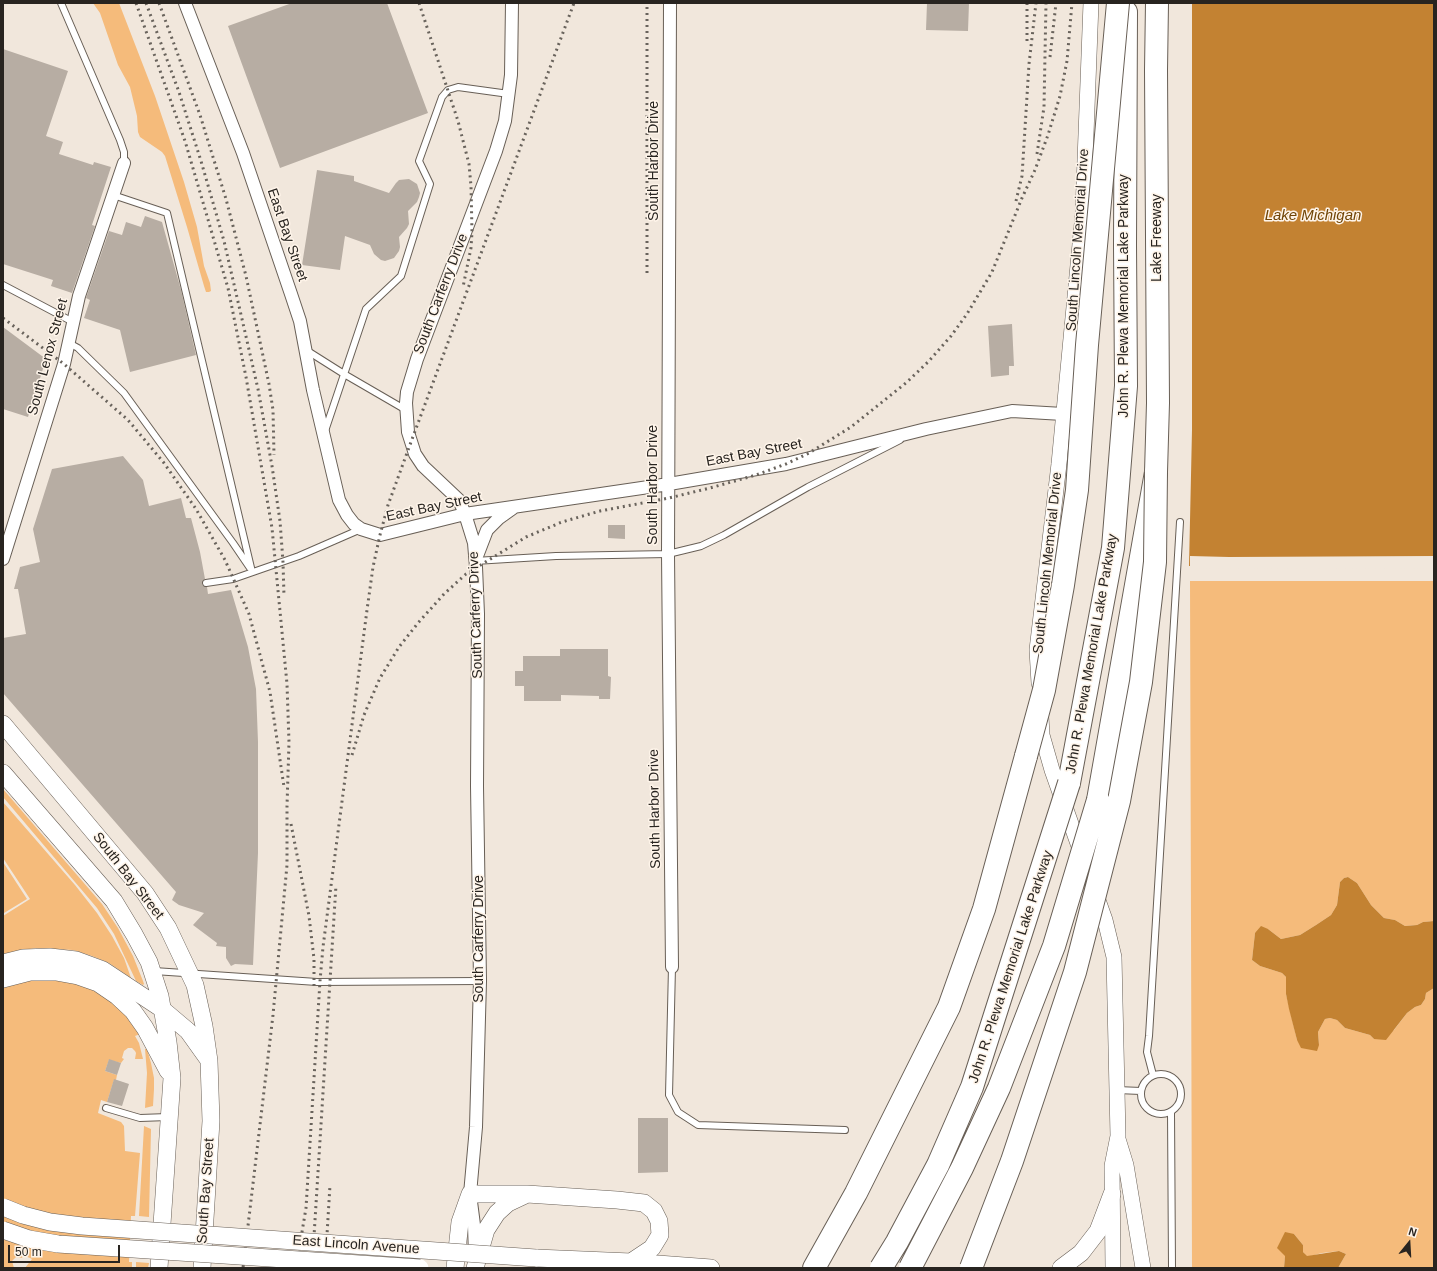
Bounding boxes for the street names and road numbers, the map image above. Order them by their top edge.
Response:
street label: South Harbor Drive [646,101,662,221]
street label: South Lincoln Memorial Drive [1063,148,1093,332]
street label: John R. Plewa Memorial Lake Parkway [1116,174,1132,418]
street label: East Bay Street [263,186,311,284]
street label: Lake Freeway [1149,194,1165,282]
street label: South Carferry Drive [410,231,472,357]
street label: South Lenox Street [24,297,72,417]
street label: South Harbor Drive [645,425,661,545]
street label: East Bay Street [705,435,803,471]
street label: South Lincoln Memorial Drive [1030,471,1066,655]
street label: East Bay Street [385,489,483,525]
street label: John R. Plewa Memorial Lake Parkway [1063,533,1121,775]
street label: South Carferry Drive [465,551,487,679]
street label: South Harbor Drive [646,749,664,869]
street label: South Bay Street [89,829,167,923]
street label: John R. Plewa Memorial Lake Parkway [965,849,1057,1085]
street label: South Carferry Drive [471,875,487,1003]
street label: South Bay Street [194,1138,218,1244]
street label: East Lincoln Avenue [292,1232,420,1258]

